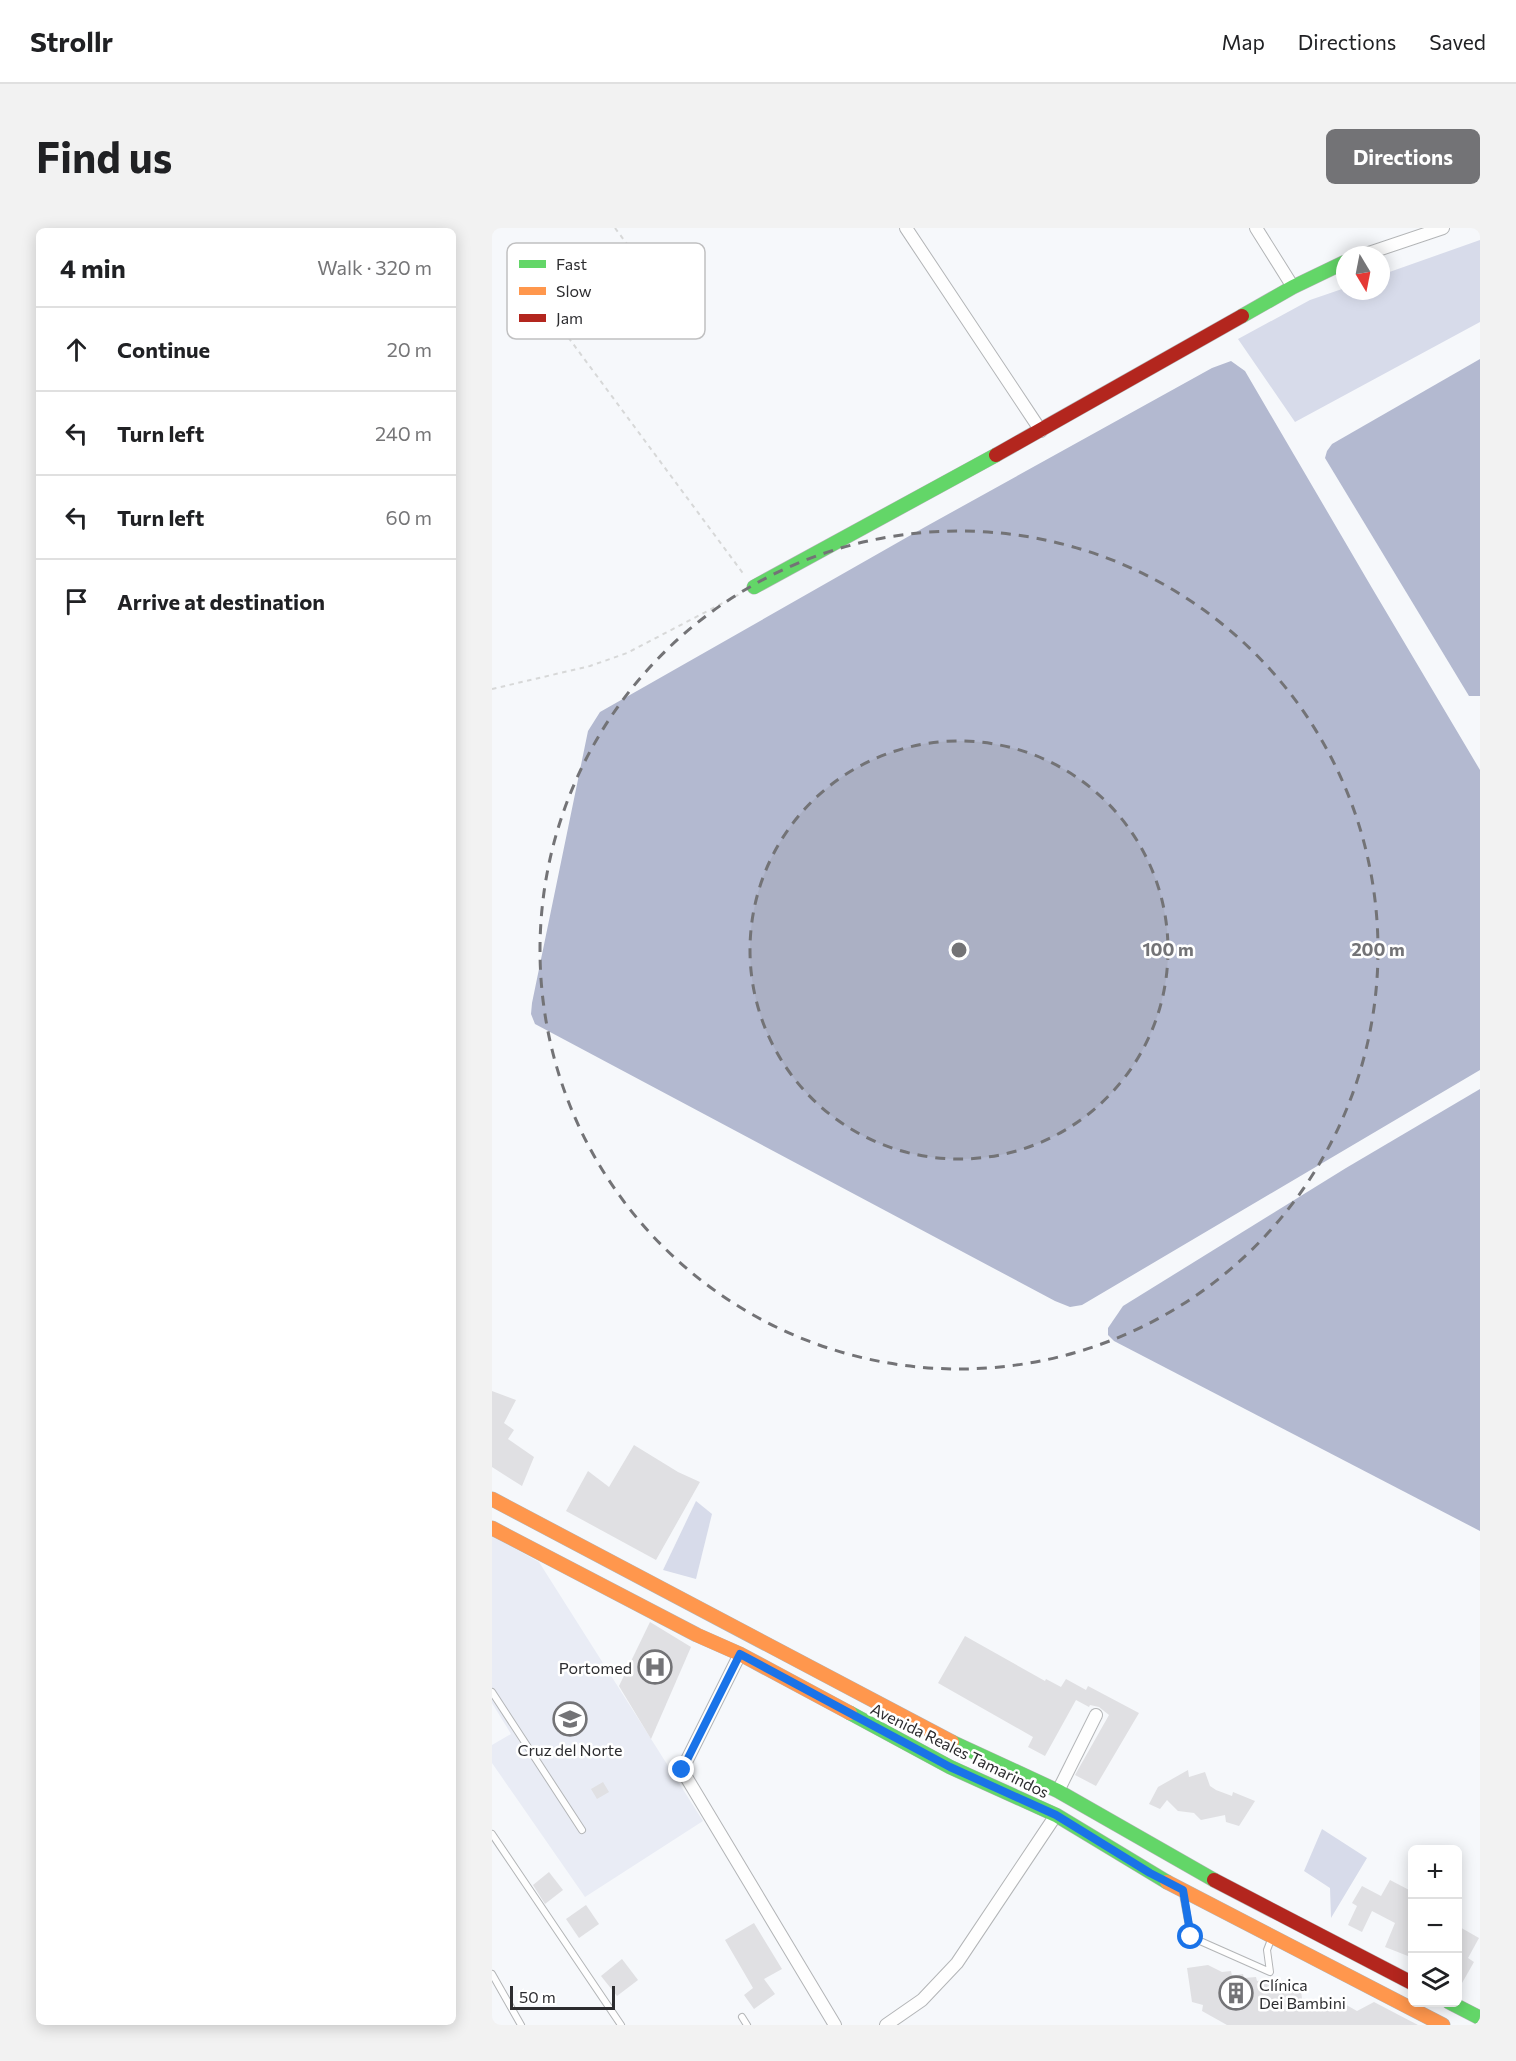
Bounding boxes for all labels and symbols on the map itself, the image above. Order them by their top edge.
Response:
legend [507,243,705,339]
north arrow [1336,246,1390,300]
text: Fast [556,254,587,273]
text: Slow [556,281,592,300]
text: Jam [556,308,583,327]
text: 100 m [1142,938,1194,960]
text: 200 m [1351,938,1405,960]
centre of rings [949,940,969,960]
hospital icon: Portomed [637,1649,673,1685]
place label: Portomed [559,1658,632,1677]
street label: Avenida Reales Tamarindos [868,1699,1052,1801]
school or university icon: Cruz del Norte [552,1701,588,1737]
place label: Cruz del Norte [517,1740,623,1759]
route end [668,1756,694,1782]
route start [1177,1923,1203,1949]
building icon: Clínica Dei Bambini [1218,1975,1254,2011]
place label: Clínica Dei Bambini [1259,1975,1346,2012]
scale bar [510,1983,615,2010]

